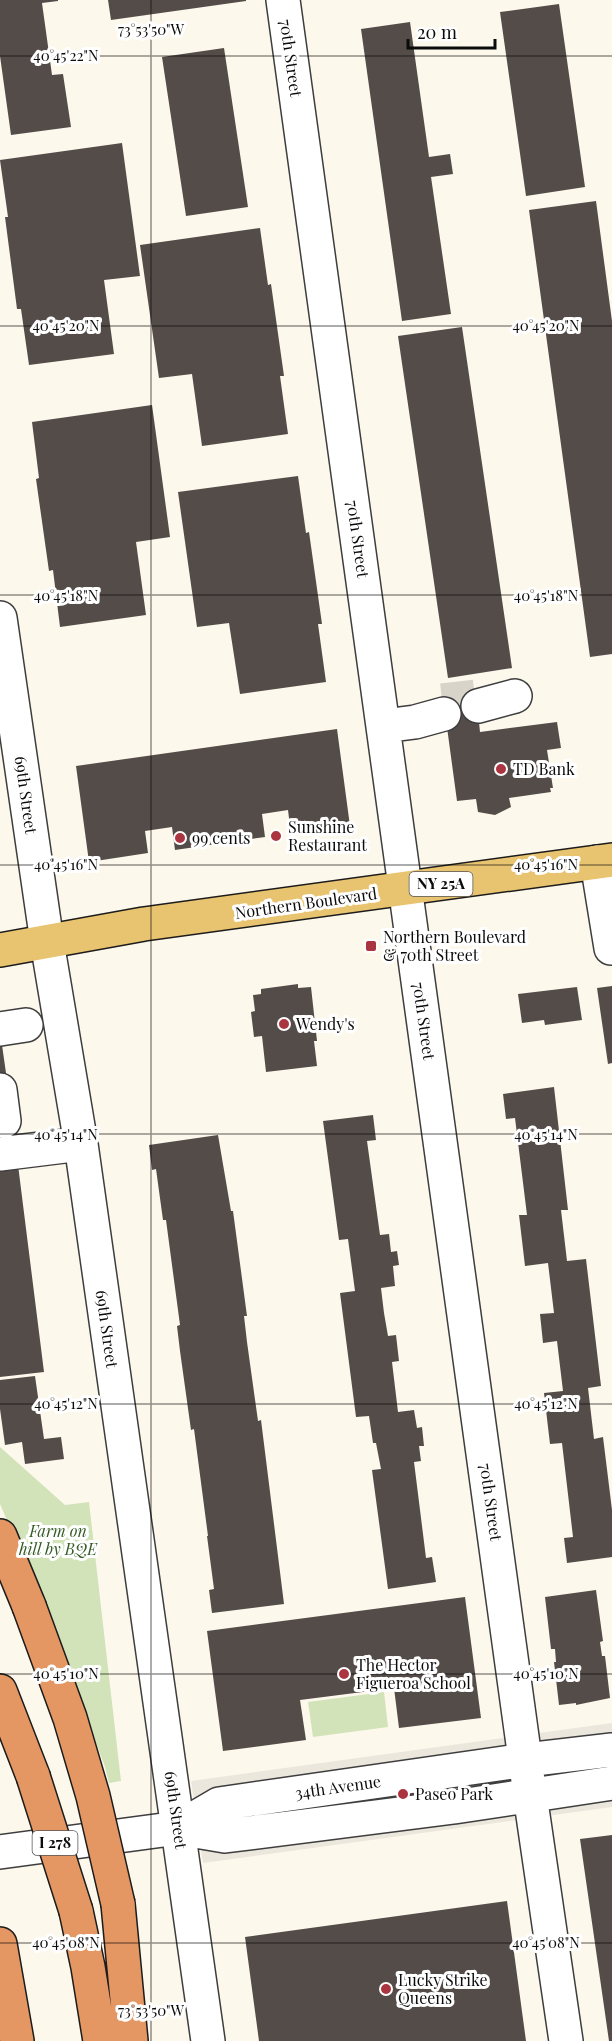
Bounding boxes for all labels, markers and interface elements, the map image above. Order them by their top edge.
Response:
scale bar [408,12,495,50]
street label: 70th Street [276,18,307,98]
text: 73°53'50"W [118,19,184,39]
text: 20 m [417,20,457,44]
text: 40°45'22"N [33,45,99,65]
text: 40°45'20"N [32,315,100,335]
text: 40°45'20"N [512,315,580,335]
street label: 70th Street [343,499,374,579]
text: 40°45'18"N [34,585,99,605]
text: 40°45'18"N [514,585,579,605]
street label: 69th Street [11,755,42,836]
place label: TD Bank [513,758,575,779]
marker: TD Bank [494,762,508,776]
place label: Sunshine Restaurant [288,816,367,855]
place label: 99 cents [192,827,251,848]
marker: Sunshine Restaurant [269,829,283,843]
marker: 99 cents [173,831,187,845]
text: 40°45'16"N [34,854,99,874]
text: 40°45'16"N [514,854,579,874]
road number: NY 25A [410,872,472,896]
street label: Northern Boulevard [234,882,378,923]
place label: Northern Boulevard & 70th Street [383,926,526,965]
marker: Northern Boulevard & 70th Street [364,939,378,953]
street label: 70th Street [409,981,440,1061]
place label: Wendy's [295,1013,355,1034]
marker: Wendy's [277,1017,291,1031]
text: 40°45'14"N [34,1124,98,1144]
text: 40°45'14"N [514,1124,578,1144]
street label: 69th Street [92,1289,123,1370]
text: 40°45'12"N [34,1393,98,1413]
text: 40°45'12"N [514,1393,578,1413]
street label: 70th Street [476,1462,507,1542]
park label: Farm on hill by BQE [18,1520,98,1559]
place label: The Hector Figueroa School [356,1654,471,1693]
text: 40°45'10"N [33,1663,99,1683]
text: 40°45'10"N [513,1663,579,1683]
marker: The Hector Figueroa School [337,1667,351,1681]
street label: 69th Street [161,1770,192,1851]
street label: 34th Avenue [294,1770,382,1803]
place label: Paseo Park [415,1783,493,1804]
marker: Paseo Park [396,1787,410,1801]
road number: I 278 [32,1831,78,1855]
text: 40°45'08"N [32,1932,100,1952]
text: 40°45'08"N [512,1932,580,1952]
place label: Lucky Strike Queens [398,1969,487,2008]
marker: Lucky Strike Queens [379,1982,393,1996]
text: 73°53'50"W [118,2000,184,2020]

